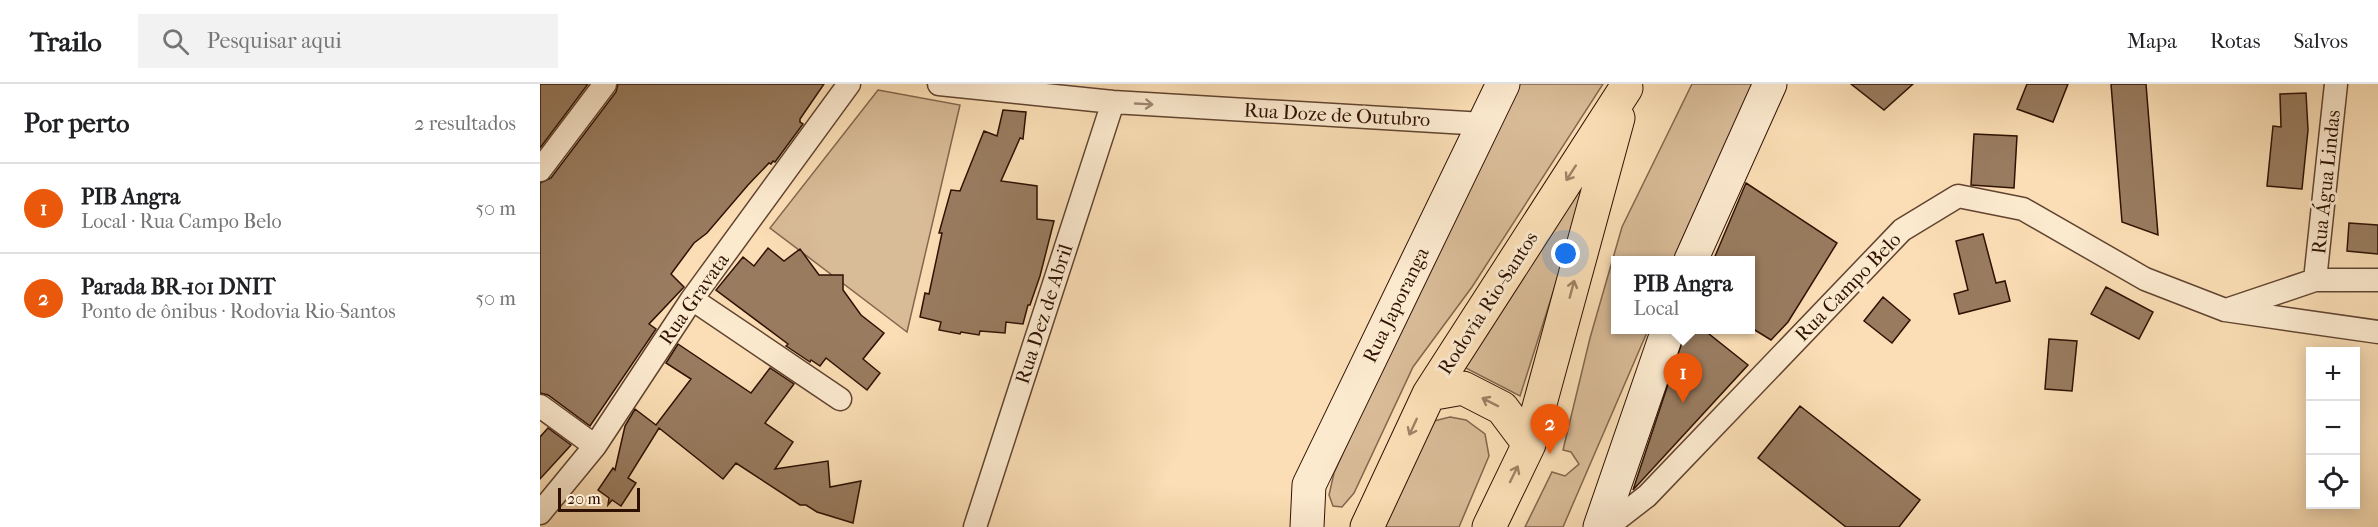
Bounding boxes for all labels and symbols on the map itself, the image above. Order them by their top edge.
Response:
one-way arrow [1133,98,1153,109]
street label: Rua Doze de Outubro [1243,99,1431,131]
street label: Rua Água Lindas [2306,109,2345,255]
one-way arrow [1565,164,1577,181]
street label: Rodovia Rio-Santos [1433,227,1543,379]
street label: Rua Campo Belo [1790,228,1906,346]
your location [1551,239,1580,268]
street label: Rua Dez de Abril [1011,241,1078,387]
street label: Rua Japoranga [1358,243,1434,366]
street label: Rua Gravata [654,248,734,349]
one-way arrow [1566,279,1578,298]
pin: 1 [1664,354,1702,403]
one-way arrow [1481,396,1499,407]
pin: 2 [1530,404,1570,454]
one-way arrow [1407,418,1419,436]
one-way arrow [1509,466,1521,484]
scale bar [558,485,640,512]

